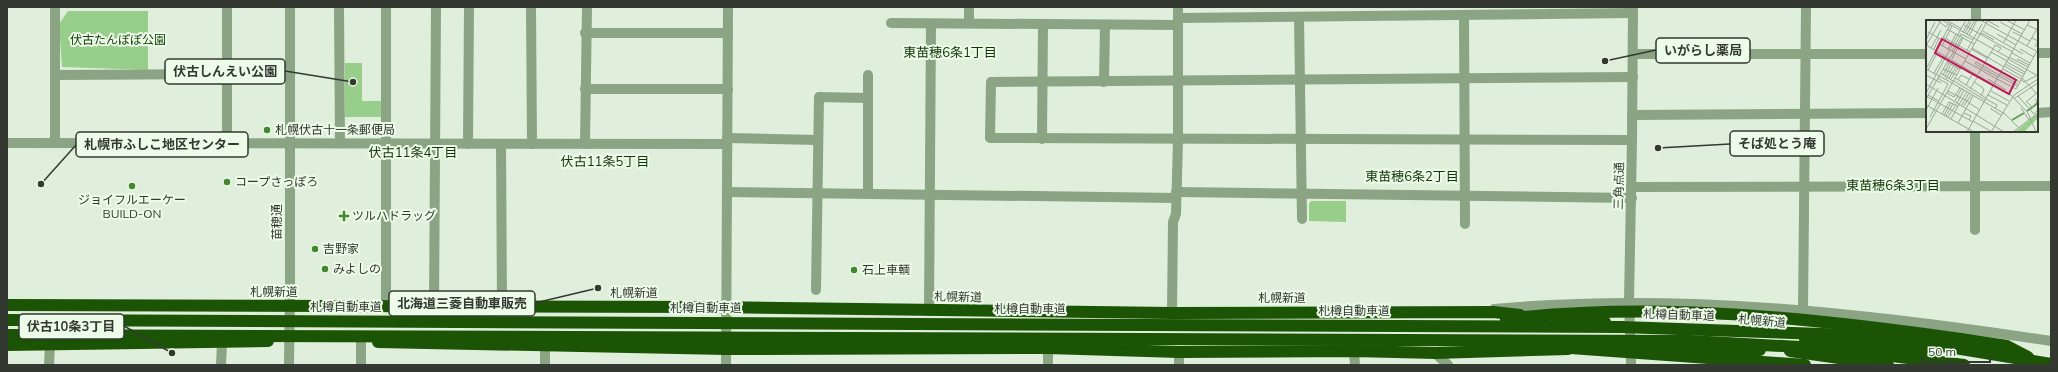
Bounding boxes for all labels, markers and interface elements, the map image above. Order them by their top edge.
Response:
inset map [1926,20,2038,132]
park label: 伏古たんぽぽ公園 [70,32,166,47]
callout: いがらし薬局 [1656,38,1750,63]
text: いがらし薬局 [1664,42,1742,58]
district label: 東苗穂6条1丁目 [903,44,997,60]
callout: 伏古しんえい公園 [165,59,285,84]
text: 伏古しんえい公園 [173,63,277,79]
place label: 札幌伏古十一条郵便局 [275,122,395,137]
marker: 札幌伏古十一条郵便局 [262,125,272,135]
callout: そば処とう庵 [1730,131,1824,156]
callout: 札幌市ふしこ地区センター [76,132,248,157]
text: そば処とう庵 [1738,135,1816,151]
text: 札幌市ふしこ地区センター [84,136,240,152]
district label: 伏古11条4丁目 [369,144,457,160]
district label: 伏古11条5丁目 [561,153,649,169]
street label: 三角点通 [1611,162,1626,210]
district label: 東苗穂6条2丁目 [1365,168,1459,184]
place label: コープさっぽろ [235,174,318,189]
marker: コープさっぽろ [222,177,232,187]
district label: 東苗穂6条3丁目 [1846,177,1940,193]
marker: ジョイフルエーケー BUILD-ON [127,181,137,191]
place label: ジョイフルエーケー BUILD-ON [78,192,186,221]
street label: 苗穂通 [269,204,284,240]
place label: ツルハドラッグ [352,208,436,223]
marker: ツルハドラッグ [339,211,349,221]
place label: 吉野家 [323,241,359,256]
marker: 吉野家 [310,244,320,254]
place label: みよしの [333,261,381,276]
place label: 石上車輌 [862,262,910,277]
marker: みよしの [320,264,330,274]
marker: 石上車輌 [849,265,859,275]
street label: 札幌新道 [250,284,298,299]
street label: 札幌新道 [610,285,658,300]
street label: 札幌新道 [934,289,982,304]
street label: 札幌新道 [1258,290,1306,305]
callout: 北海道三菱自動車販売 [389,291,535,316]
text: 北海道三菱自動車販売 [397,295,527,311]
street label: 札樽自動車道 [310,299,382,314]
street label: 札樽自動車道 [670,300,742,315]
street label: 札樽自動車道 [994,301,1066,316]
street label: 札樽自動車道 [1318,303,1390,318]
street label: 札樽自動車道 [1643,306,1715,323]
street label: 札幌新道 [1737,311,1787,330]
callout: 伏古10条3丁目 [19,314,124,339]
text: 伏古10条3丁目 [27,318,115,334]
scale bar [1922,338,1990,364]
text: 50 m [1928,344,1956,359]

